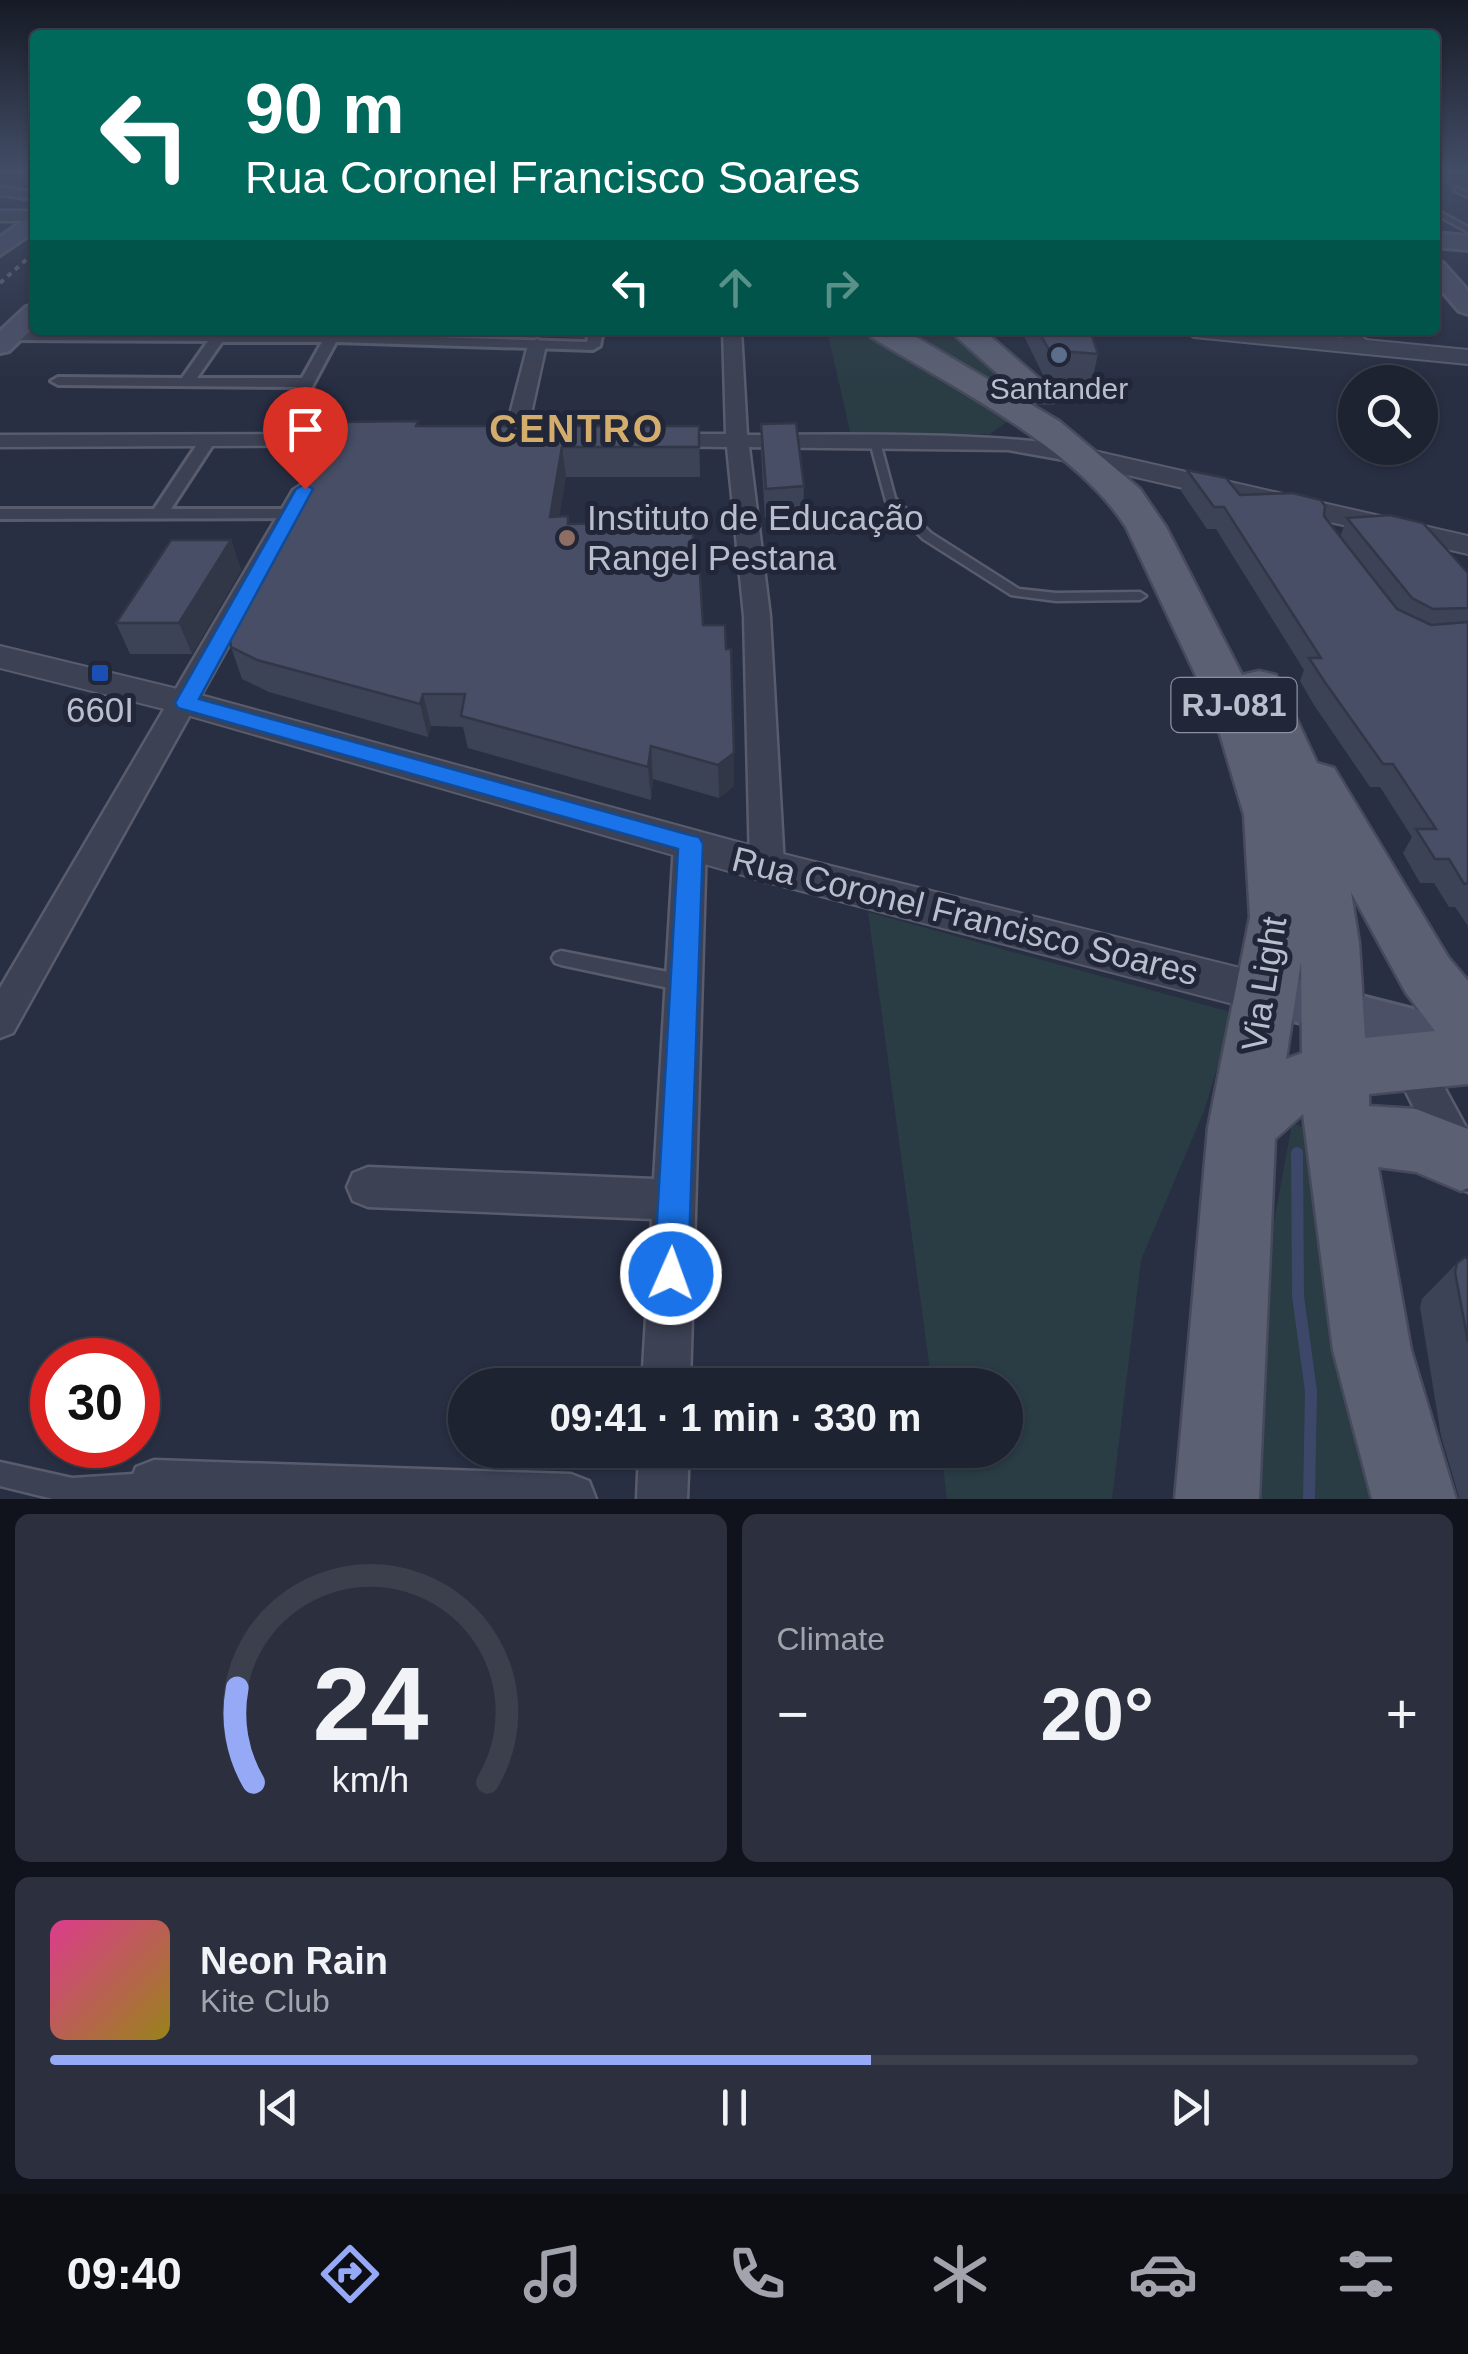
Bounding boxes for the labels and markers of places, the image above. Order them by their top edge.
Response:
marker: Santander [1048,344,1070,366]
place label: Santander [990,372,1128,405]
pin [263,387,348,490]
place label: Instituto de Educação Rangel Pestana [587,498,924,577]
marker: Instituto de Educação Rangel Pestana [556,527,578,549]
marker: 660I [89,662,111,684]
place label: 660I [66,690,134,729]

